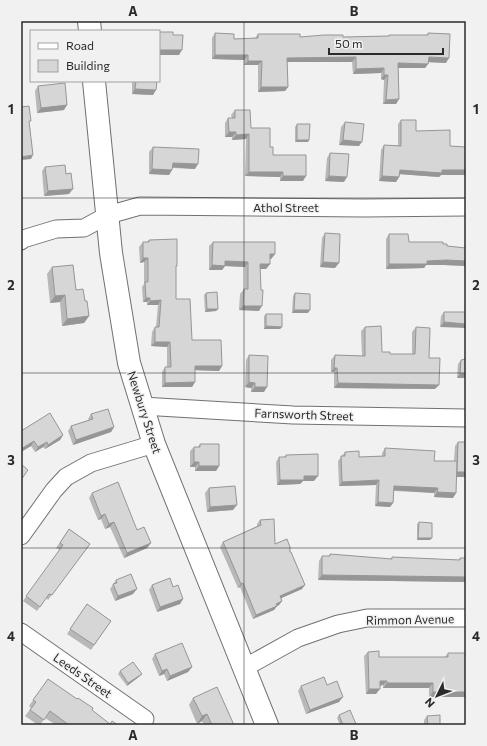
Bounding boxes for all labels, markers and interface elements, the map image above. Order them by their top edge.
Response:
text: A [128,3,138,19]
text: B [350,3,359,19]
legend [30,30,160,82]
scale bar [329,30,443,56]
text: 50 m [335,36,363,50]
text: Road [66,38,94,52]
text: Building [66,58,110,72]
text: 1 [8,101,14,117]
text: 1 [473,101,479,117]
street label: Athol Street [253,200,319,214]
text: 2 [7,277,15,293]
text: 2 [472,277,480,293]
street label: Newbury Street [125,369,165,455]
street label: Farnsworth Street [254,405,354,423]
text: 3 [7,452,15,468]
text: 3 [472,452,480,468]
street label: Rimmon Avenue [366,611,454,627]
text: 4 [7,628,15,644]
text: 4 [472,628,480,644]
street label: Leeds Street [51,650,115,700]
north arrow [417,676,457,716]
text: N [422,696,437,711]
text: A [128,727,138,743]
text: B [350,727,359,743]

